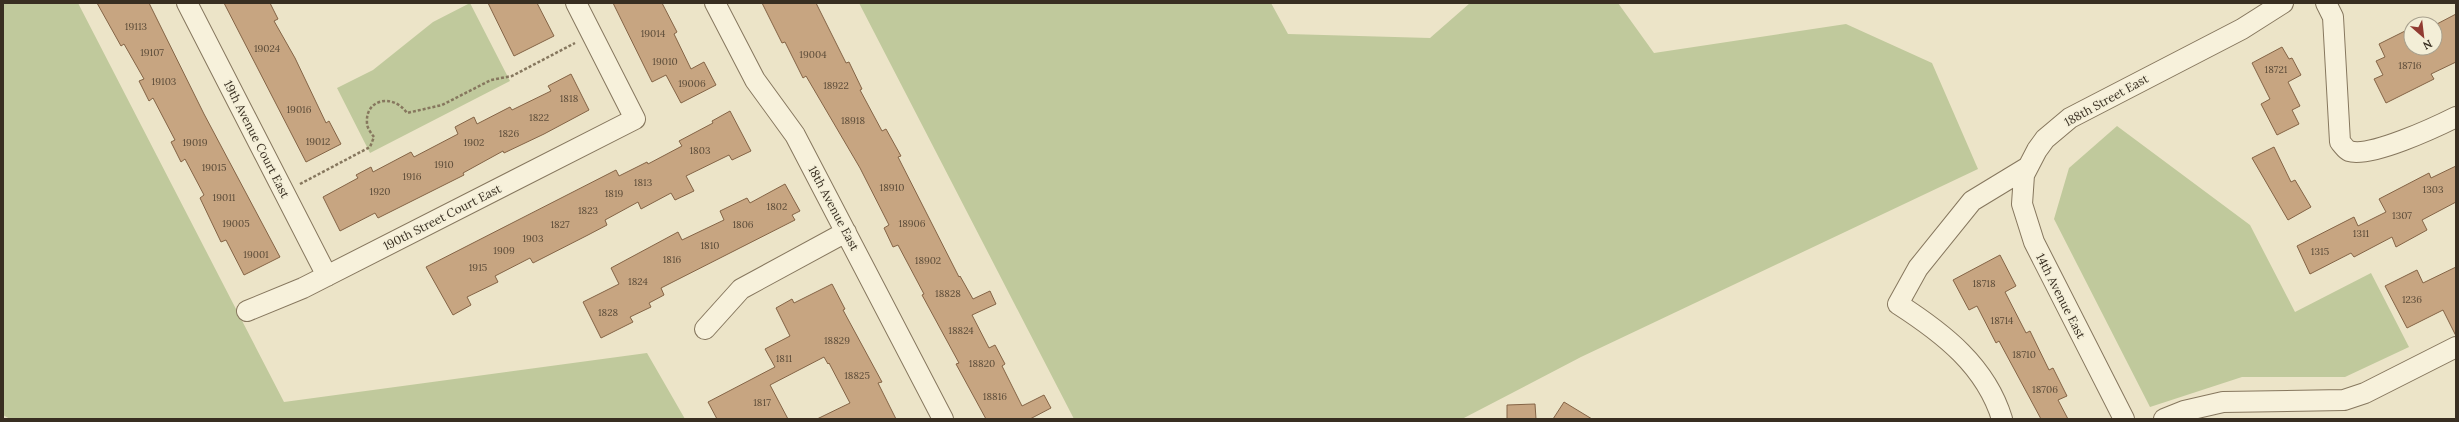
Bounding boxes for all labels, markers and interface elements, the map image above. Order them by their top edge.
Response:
north arrow [2403,16,2443,56]
house number: 19113 [125,20,148,33]
house number: 19014 [641,27,666,40]
text: N [2420,37,2435,53]
house number: 19024 [254,42,281,55]
house number: 19107 [140,46,164,59]
house number: 19004 [799,48,827,61]
house number: 19010 [652,55,678,68]
house number: 18716 [2398,59,2422,72]
house number: 18721 [2265,63,2288,76]
street label: 188th Street East [2061,71,2151,129]
house number: 19103 [152,75,177,88]
house number: 19006 [678,77,706,90]
street label: 19th Avenue Court East [221,78,293,200]
house number: 18922 [823,79,849,92]
house number: 1818 [560,92,579,105]
house number: 19016 [286,103,312,116]
house number: 1822 [529,111,549,124]
house number: 18918 [841,114,865,127]
house number: 1826 [499,127,519,140]
house number: 19012 [306,135,330,148]
house number: 19019 [182,136,208,149]
house number: 1902 [464,136,484,149]
house number: 1803 [689,144,711,157]
house number: 1910 [434,158,454,171]
house number: 19015 [202,161,226,174]
street label: 18th Avenue East [805,163,863,253]
house number: 1916 [403,170,422,183]
house number: 1813 [634,176,653,189]
street label: 190th Street Court East [380,181,504,253]
house number: 18910 [880,181,904,194]
house number: 1303 [2423,183,2444,196]
house number: 1920 [370,185,391,198]
house number: 1819 [605,187,624,200]
house number: 19011 [213,191,236,204]
house number: 1802 [767,200,787,213]
house number: 1823 [578,204,598,217]
house number: 1307 [2392,209,2412,222]
house number: 19005 [222,217,250,230]
house number: 18906 [899,217,926,230]
house number: 1827 [550,218,570,231]
house number: 1806 [732,218,754,231]
house number: 1311 [2353,227,2370,240]
house number: 1903 [522,232,544,245]
house number: 1810 [700,239,720,252]
house number: 1909 [493,244,515,257]
house number: 1315 [2311,245,2329,258]
house number: 19001 [243,248,269,261]
street label: 14th Avenue East [2033,251,2089,341]
house number: 1816 [663,253,682,266]
house number: 18902 [915,254,941,267]
house number: 1915 [469,261,487,274]
house number: 1824 [628,275,648,288]
house number: 18718 [1972,277,1996,290]
house number: 18828 [935,287,961,300]
house number: 1236 [2402,293,2422,306]
house number: 1828 [598,306,619,319]
house number: 18714 [1991,314,2014,327]
house number: 18824 [948,324,974,337]
house number: 18829 [824,334,850,347]
house number: 18710 [2012,348,2036,361]
house number: 1811 [776,352,793,365]
house number: 18820 [969,357,995,370]
house number: 18825 [844,369,870,382]
house number: 18706 [2032,383,2058,396]
house number: 18816 [983,390,1007,403]
house number: 1817 [753,396,771,409]

